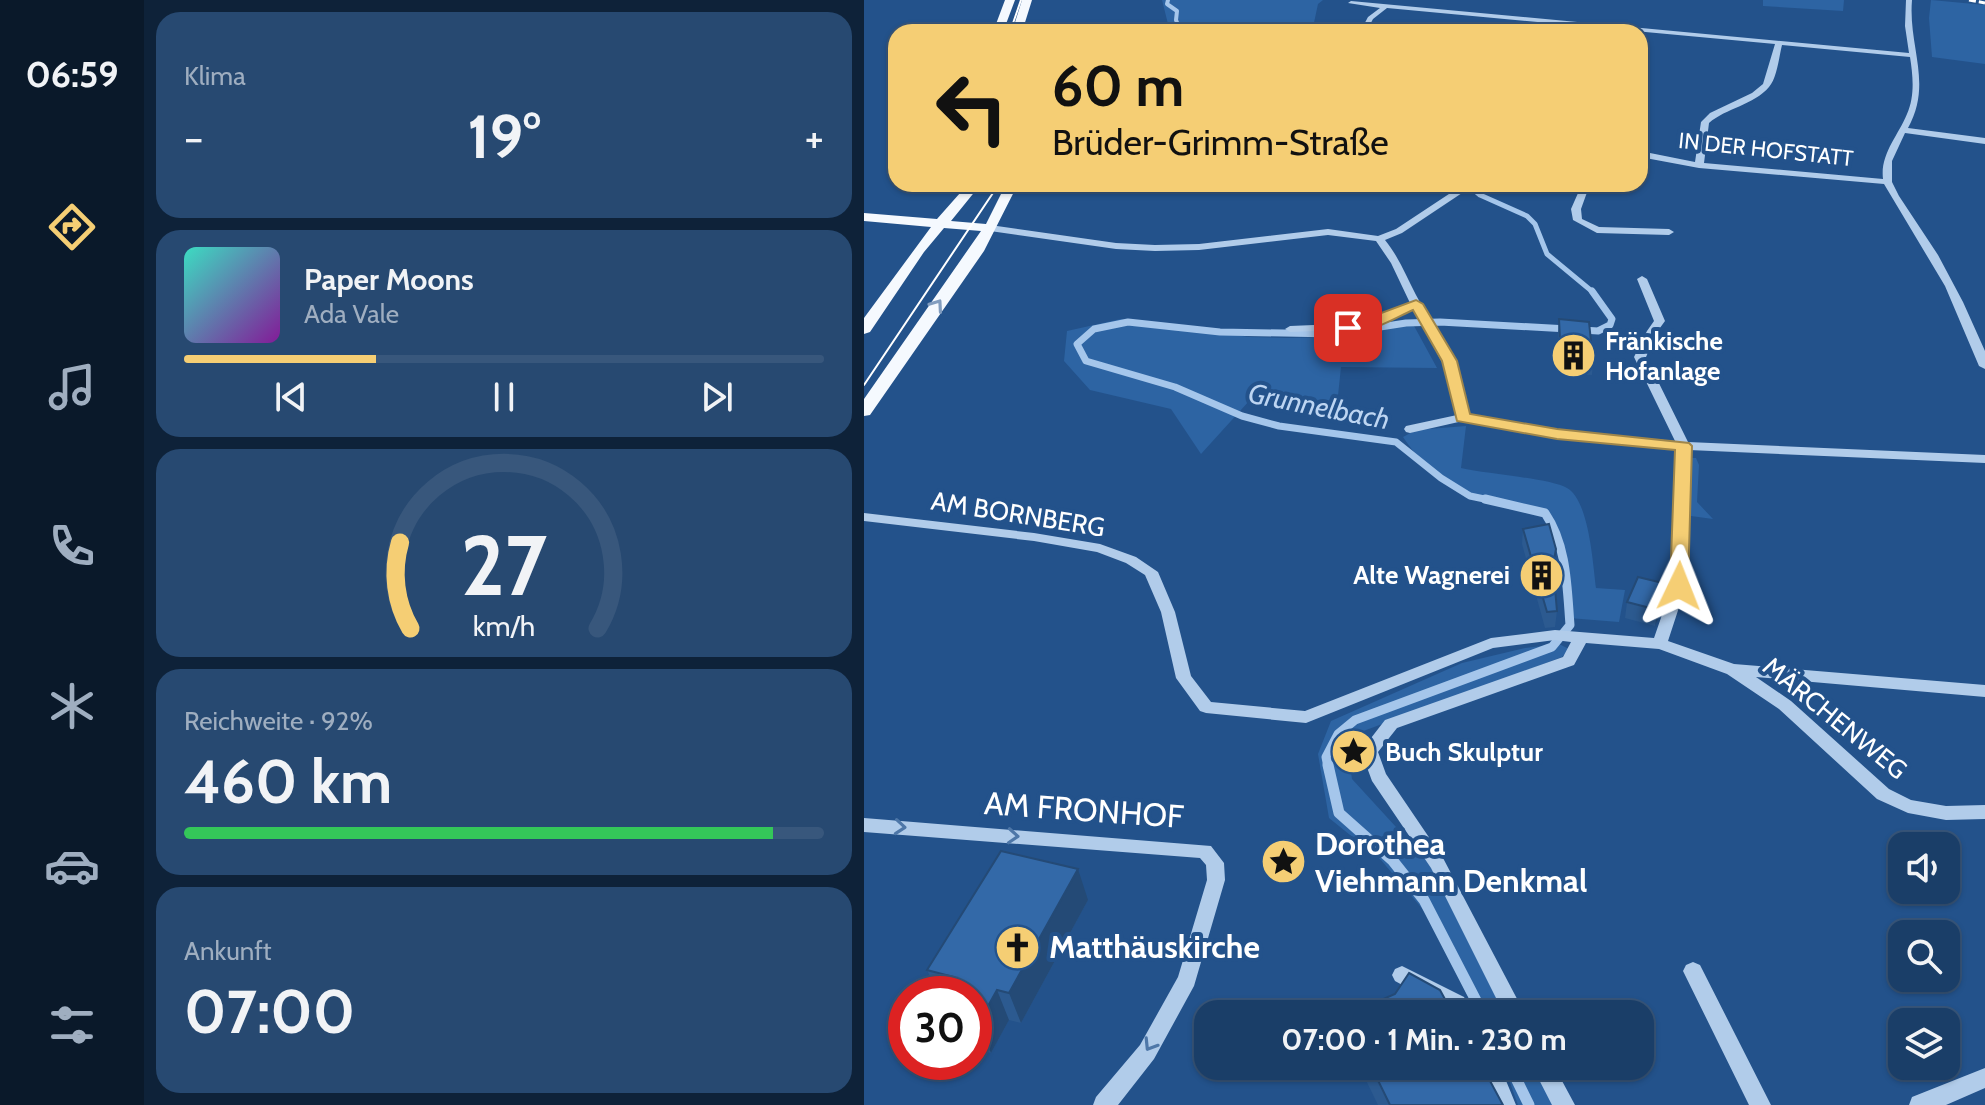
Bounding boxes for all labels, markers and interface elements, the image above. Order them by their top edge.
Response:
text: 06:59 [25,52,119,96]
text: 60 m [1052,52,1184,120]
icon: left [920,56,1024,160]
text: Klima [184,60,246,92]
text: 19° [467,100,541,173]
text: − [184,111,203,164]
text: + [805,111,824,164]
text: Brüder-Grimm-Straße [1052,120,1389,164]
street label: IN DER HOFSTATT [1677,127,1855,172]
icon: directions [44,199,100,255]
text: Paper Moons [304,261,474,298]
pin [1314,294,1382,362]
text: Ada Vale [304,298,399,330]
one-way arrow [927,300,942,314]
icon: arrive [1326,306,1370,350]
place label: Fränkische Hofanlage [1605,325,1723,387]
building icon: Fränkische Hofanlage [1550,332,1598,380]
icon: music [44,359,100,415]
icon: previous [269,375,313,419]
icon: pause [482,375,526,419]
icon: next [695,375,739,419]
water label: Grunnelbach [1245,376,1393,436]
street label: AM BORNBERG [929,484,1107,544]
text: 27 [461,514,547,615]
icon: phone [44,518,100,574]
position arrow [1637,544,1721,628]
building icon: Alte Wagnerei [1517,551,1565,599]
place label: Alte Wagnerei [1353,559,1510,591]
text: km/h [473,608,535,643]
street label: MÄRCHENWEG [1757,650,1913,786]
icon: climate [44,678,100,734]
text: Reichweite · 92% [184,705,373,737]
place icon: Buch Skulptur [1330,728,1378,776]
place label: Buch Skulptur [1385,736,1543,768]
text: 460 km [184,745,392,818]
street label: AM FRONHOF [983,783,1185,836]
one-way arrow [894,819,907,836]
place label: Dorothea Viehmann Denkmal [1315,824,1587,900]
one-way arrow [1007,827,1020,844]
map controls [1888,832,1960,1080]
button: sound [1888,832,1960,904]
icon: car [44,838,100,894]
place icon: Dorothea Viehmann Denkmal [1260,838,1308,886]
button: search [1888,920,1960,992]
church icon: Matthäuskirche [994,923,1042,971]
place label: Matthäuskirche [1049,927,1260,966]
text: Ankunft [184,935,272,967]
text: 07:00 [184,975,355,1048]
speed limit sign: 30 [888,976,992,1080]
icon: filters [44,997,100,1053]
button: layers [1888,1008,1960,1080]
text: 07:00 · 1 Min. · 230 m [1281,1021,1567,1058]
one-way arrow [1145,1037,1160,1051]

